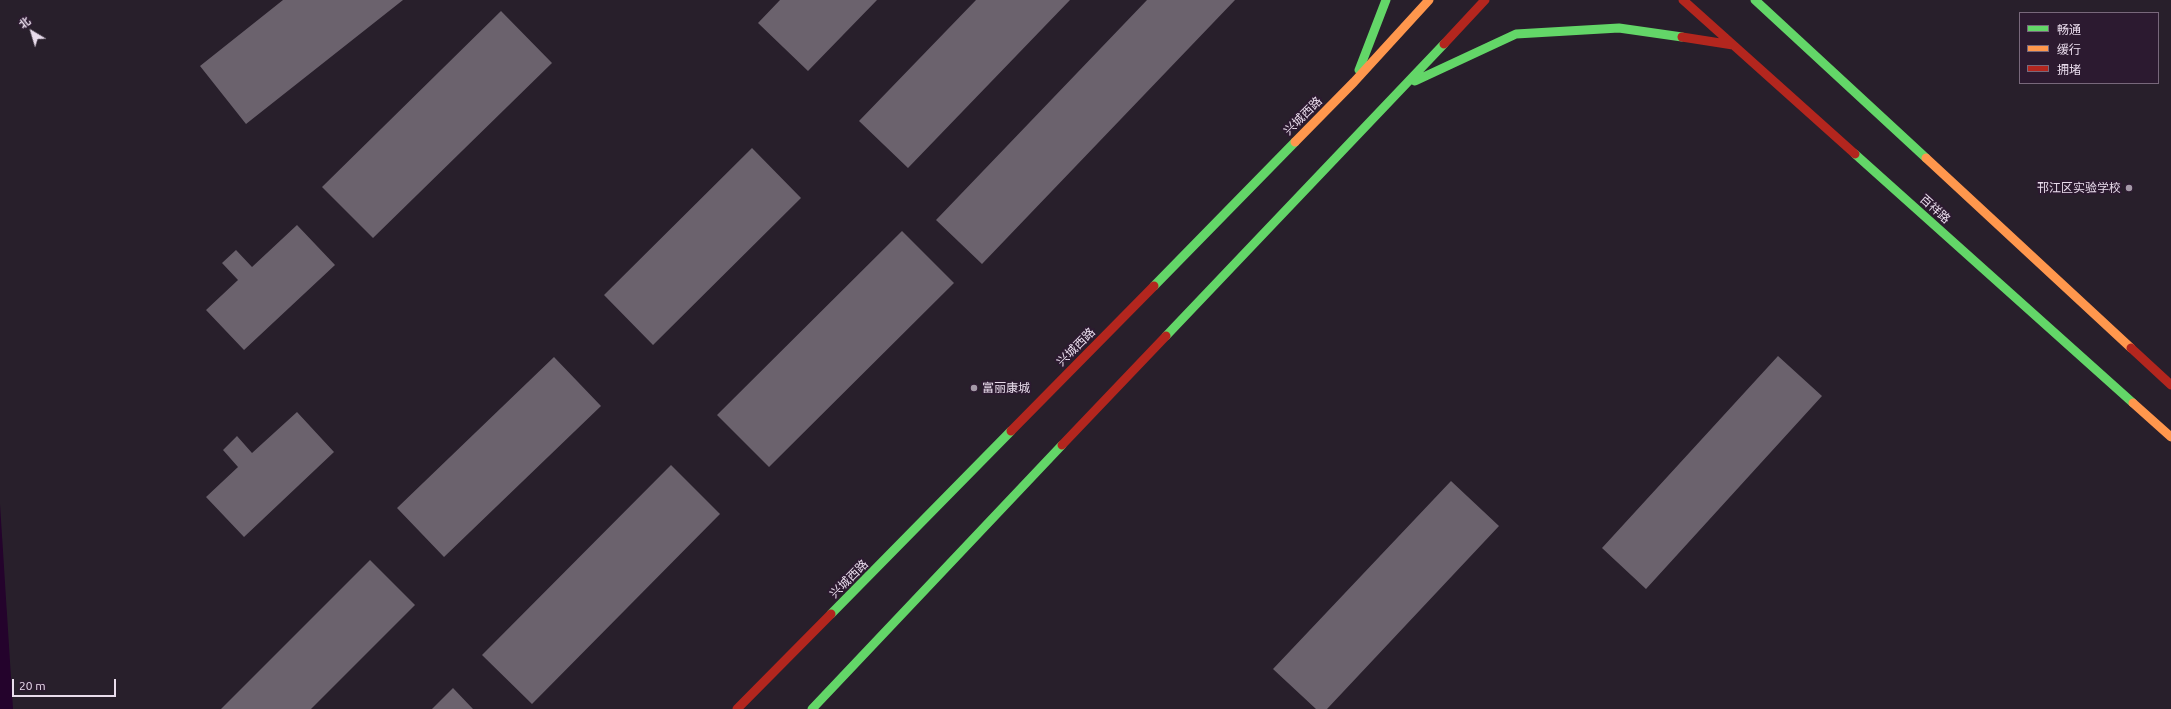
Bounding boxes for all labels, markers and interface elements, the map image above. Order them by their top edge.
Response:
north arrow [12,12,52,52]
legend [2019,12,2159,84]
text: 北 [17,14,33,31]
text: 畅通 [2057,23,2081,36]
text: 缓行 [2057,43,2081,56]
text: 拥堵 [2057,63,2081,76]
street label: 兴城西路 [1281,94,1325,138]
place label: 邗江区实验学校 [2037,181,2121,195]
marker: 邗江区实验学校 [2124,183,2134,193]
street label: 百祥路 [1917,192,1953,226]
street label: 兴城西路 [1054,325,1098,369]
place label: 富丽康城 [982,381,1030,395]
marker: 富丽康城 [969,383,979,393]
street label: 兴城西路 [827,557,871,601]
scale bar [14,671,118,697]
text: 20 m [19,679,46,692]

